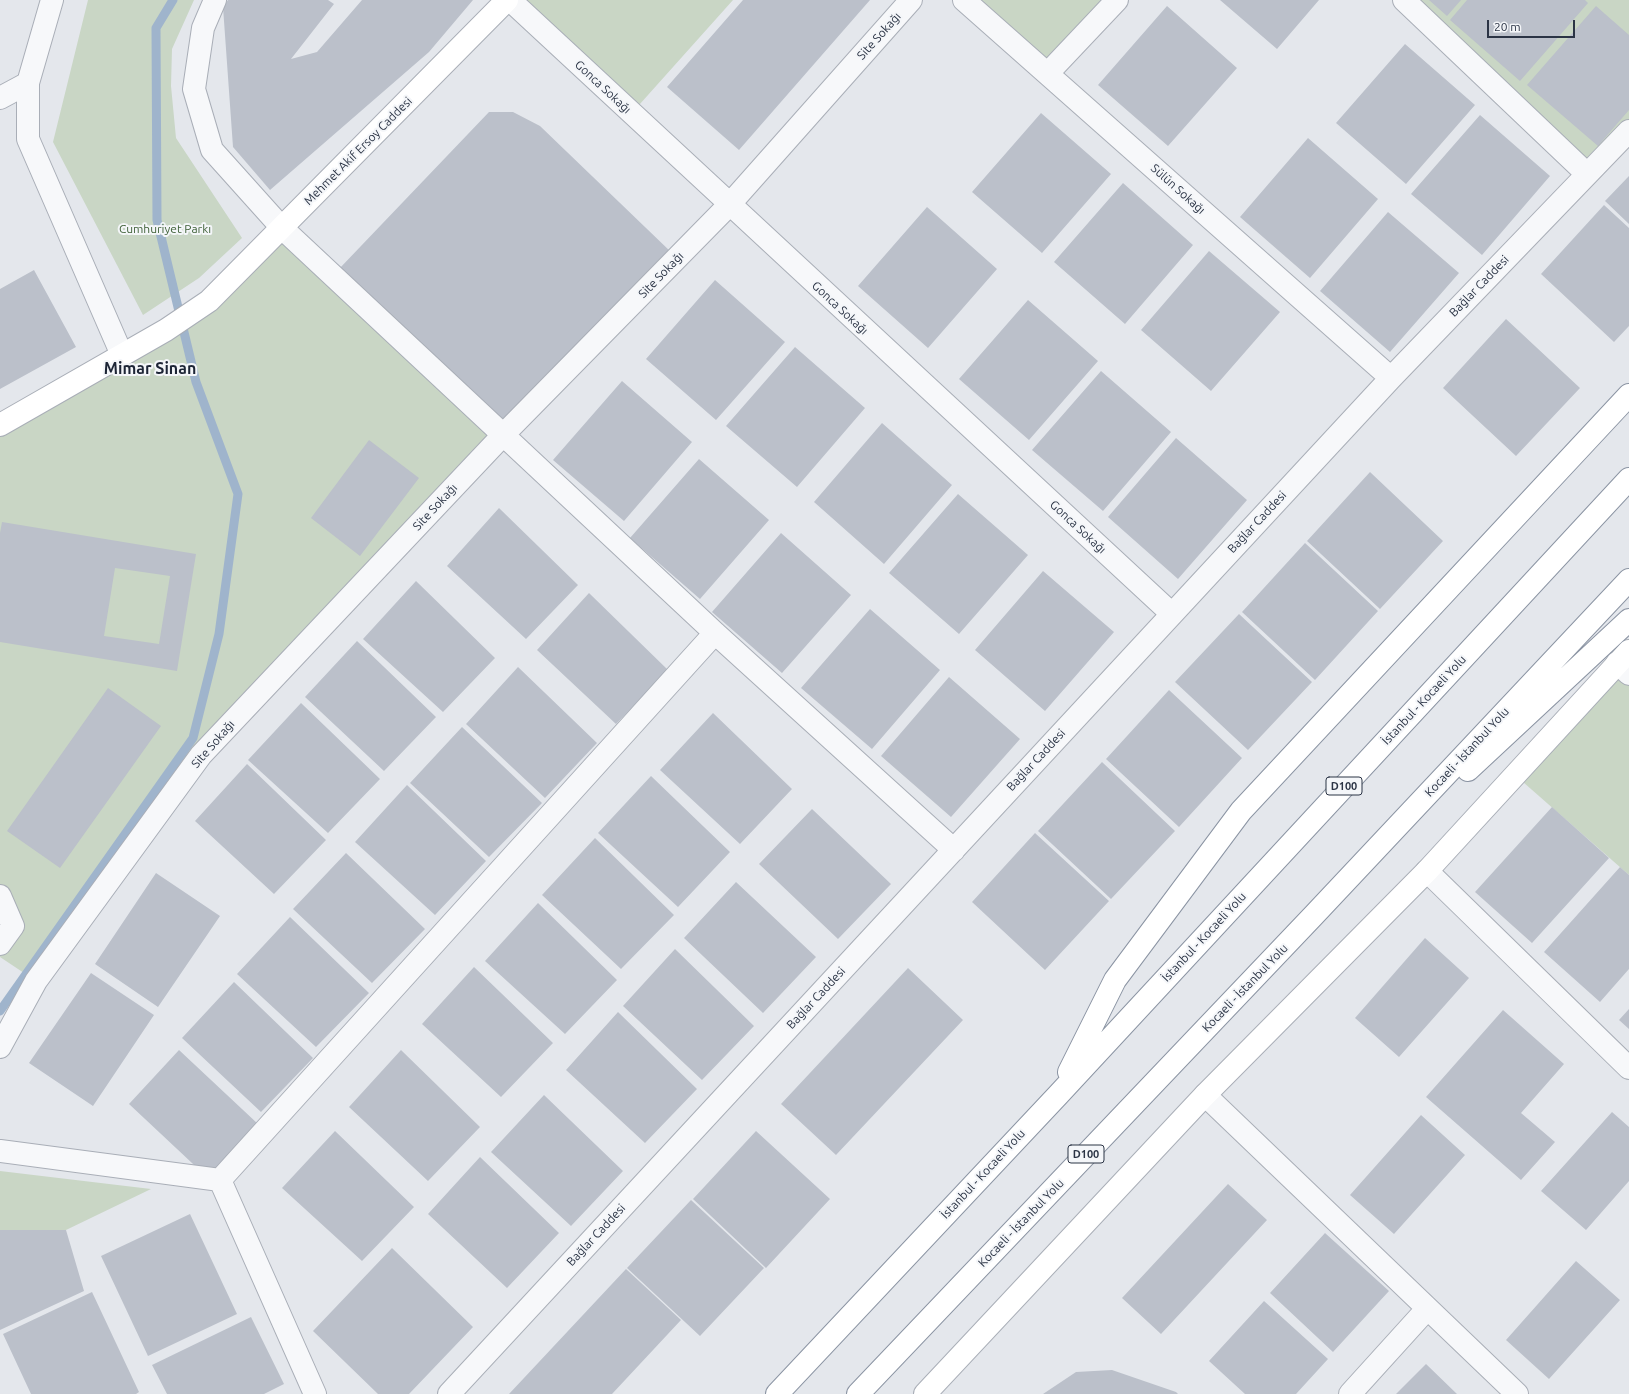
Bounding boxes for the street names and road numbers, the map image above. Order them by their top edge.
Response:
street label: Site Sokağı [854,9,904,63]
street label: Gonca Sokağı [572,57,634,117]
street label: Mehmet Akif Ersoy Caddesi [301,94,415,208]
street label: Sülün Sokağı [1148,161,1208,217]
street label: Site Sokağı [635,249,687,301]
street label: Bağlar Caddesi [1446,252,1512,320]
street label: Gonca Sokağı [809,278,871,338]
street label: Site Sokağı [410,481,460,533]
street label: Bağlar Caddesi [1225,488,1289,556]
street label: Gonca Sokağı [1047,497,1109,557]
street label: İstanbul - Kocaeli Yolu [1379,652,1469,748]
street label: Kocaeli - İstanbul Yolu [1422,704,1512,800]
street label: Site Sokağı [188,717,238,771]
street label: Bağlar Caddesi [1004,726,1068,794]
road number: D100 [1326,777,1362,795]
street label: İstanbul - Kocaeli Yolu [1159,889,1249,985]
street label: Kocaeli - İstanbul Yolu [1199,941,1291,1035]
street label: Bağlar Caddesi [784,964,848,1032]
street label: İstanbul - Kocaeli Yolu [938,1126,1028,1222]
road number: D100 [1068,1145,1104,1163]
street label: Kocaeli - İstanbul Yolu [975,1176,1067,1270]
street label: Bağlar Caddesi [564,1201,628,1269]

